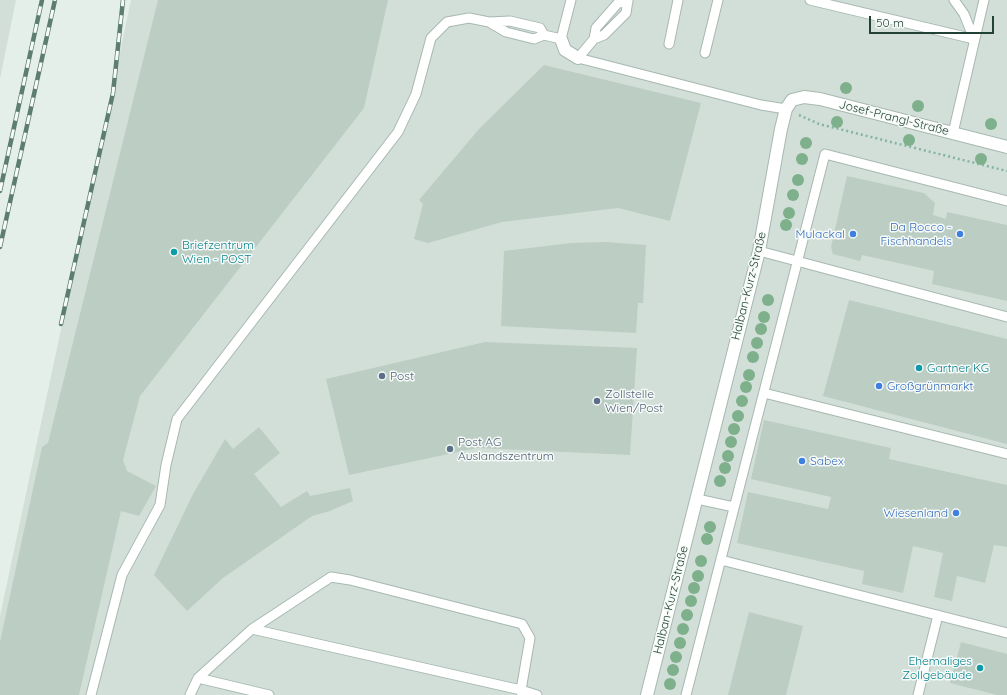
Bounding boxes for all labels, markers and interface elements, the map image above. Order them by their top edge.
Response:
scale bar [871,8,996,34]
text: 50 m [876,15,904,30]
street label: Josef-Prangl-Straße [837,97,951,139]
place label: Da Rocco - Fischhandels [881,220,952,248]
place label: Mulackal [796,227,845,241]
marker: Mulackal [848,229,858,239]
marker: Da Rocco - Fischhandels [955,229,965,239]
street label: Halban-Kurz-Straße [729,230,769,342]
place label: Briefzentrum Wien - POST [182,238,254,266]
marker: Briefzentrum Wien - POST [169,247,179,257]
place label: Gartner KG [927,361,989,375]
marker: Gartner KG [914,363,924,373]
place label: Post [390,369,414,383]
marker: Post [377,371,387,381]
place label: Großgrünmarkt [887,379,973,393]
marker: Großgrünmarkt [874,381,884,391]
place label: Zollstelle Wien/Post [605,387,663,415]
marker: Zollstelle Wien/Post [592,396,602,406]
place label: Post AG Auslandszentrum [458,435,554,463]
marker: Post AG Auslandszentrum [445,444,455,454]
place label: Sabex [810,454,844,468]
marker: Sabex [797,456,807,466]
place label: Wiesenland [883,506,948,520]
marker: Wiesenland [951,508,961,518]
street label: Halban-Kurz-Straße [651,544,691,656]
place label: Ehemaliges Zollgebäude [902,654,972,682]
marker: Ehemaliges Zollgebäude [975,663,985,673]

